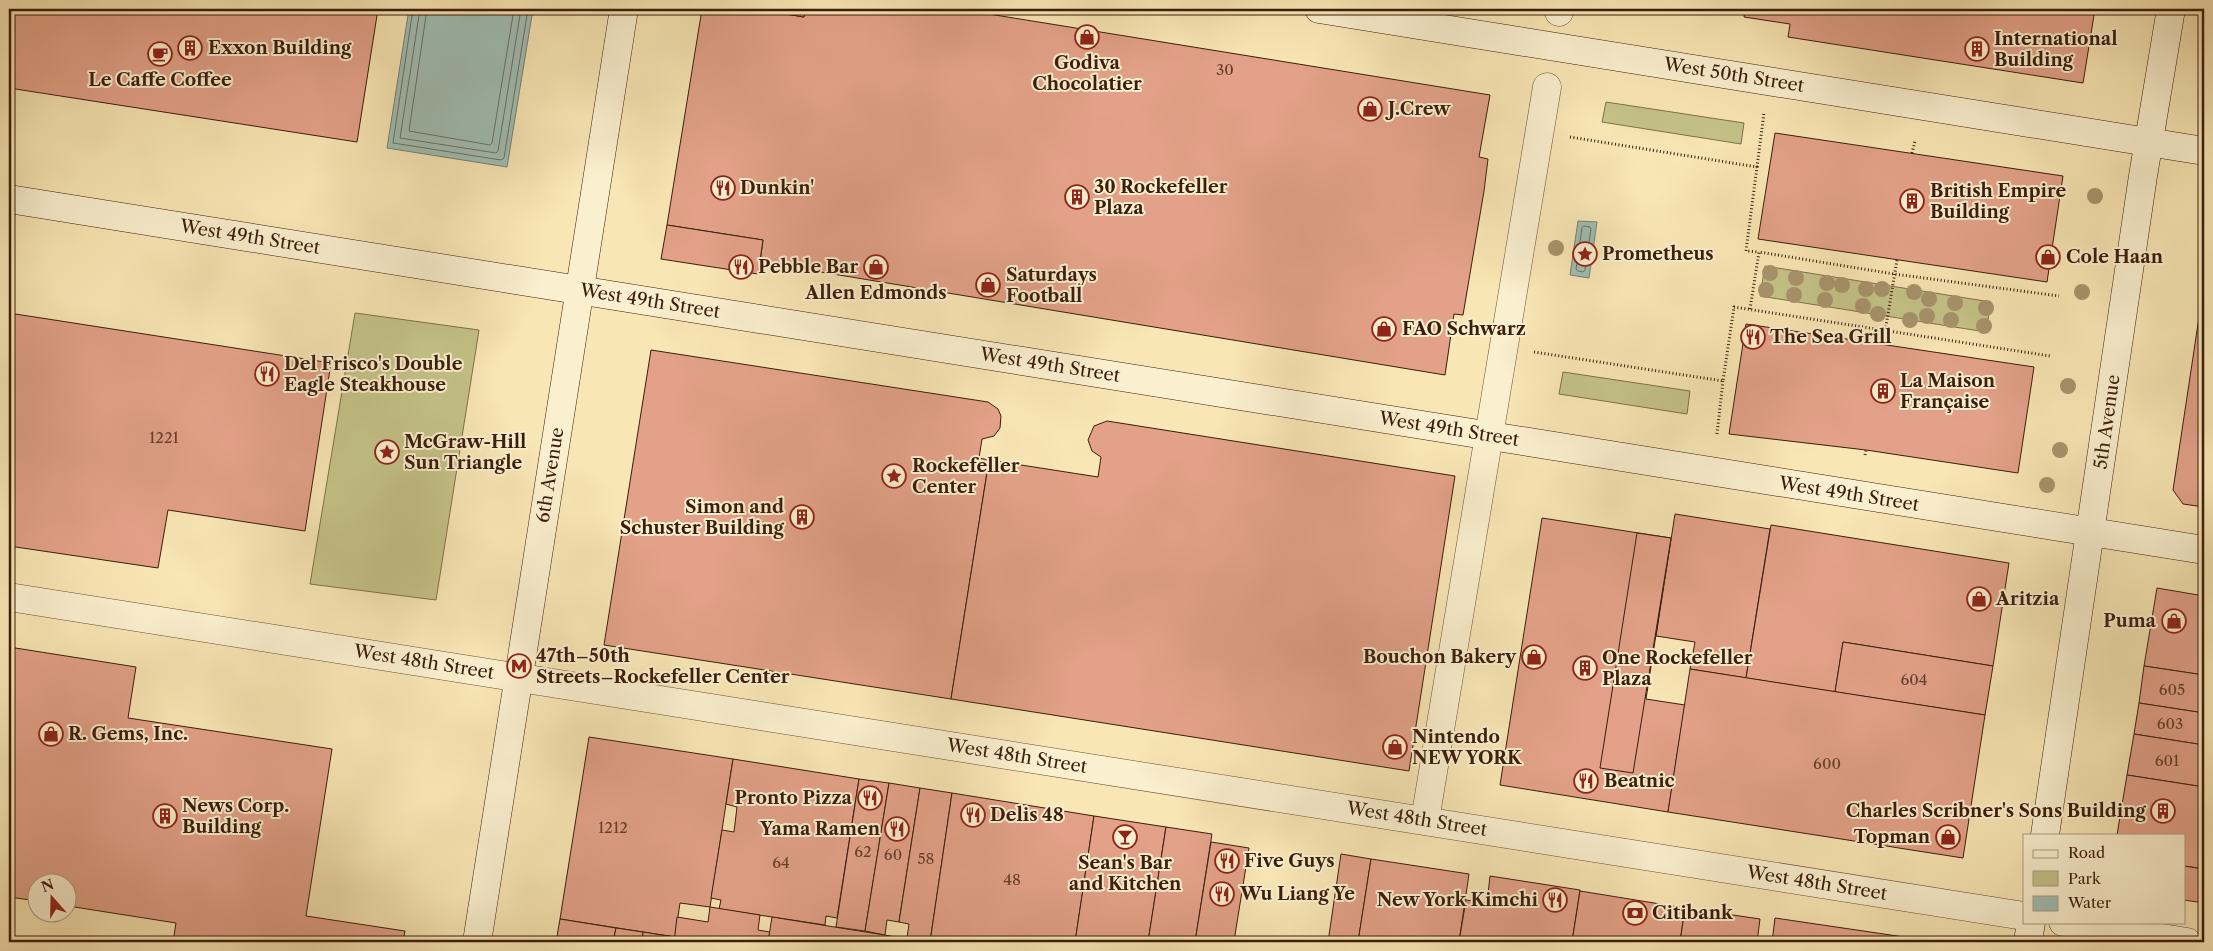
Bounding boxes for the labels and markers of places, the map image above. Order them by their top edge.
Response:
shop icon: Godiva Chocolatier [1074,24,1100,50]
place label: International Building [1994,28,2118,71]
building icon: Exxon Building [177,35,203,61]
building icon: International Building [1964,36,1990,62]
place label: Exxon Building [208,37,352,59]
cafe icon: Le Caffe Coffee [147,41,173,67]
place label: Godiva Chocolatier [1032,52,1142,95]
place label: Le Caffe Coffee [88,69,232,91]
shop icon: J.Crew [1357,96,1383,122]
place label: J.Crew [1385,98,1451,120]
restaurant icon: Dunkin' [710,175,736,201]
place label: 30 Rockefeller Plaza [1094,176,1228,219]
place label: Dunkin' [740,177,814,199]
place label: British Empire Building [1930,180,2066,223]
building icon: 30 Rockefeller Plaza [1064,184,1090,210]
building icon: British Empire Building [1899,188,1925,214]
place icon: Prometheus [1572,241,1598,267]
place label: Prometheus [1602,243,1714,265]
shop icon: Cole Haan [2035,244,2061,270]
place label: Cole Haan [2066,246,2164,268]
restaurant icon: Pebble Bar [728,254,754,280]
shop icon: Allen Edmonds [863,254,889,280]
place label: Pebble Bar [758,256,858,278]
place label: Saturdays Football [1006,264,1097,307]
shop icon: Saturdays Football [975,272,1001,298]
place label: Allen Edmonds [804,282,947,304]
shop icon: FAO Schwarz [1371,316,1397,342]
place label: FAO Schwarz [1402,318,1526,340]
restaurant icon: The Sea Grill [1740,324,1766,350]
place label: The Sea Grill [1770,326,1892,348]
place label: Del Frisco's Double Eagle Steakhouse [284,353,463,396]
restaurant icon: Del Frisco's Double Eagle Steakhouse [254,361,280,387]
place label: La Maison Française [1900,370,1996,413]
building icon: La Maison Française [1870,378,1896,404]
place label: McGraw-Hill Sun Triangle [404,431,526,474]
place icon: McGraw-Hill Sun Triangle [374,439,400,465]
place label: Rockefeller Center [912,455,1020,498]
place icon: Rockefeller Center [881,463,907,489]
place label: Simon and Schuster Building [620,496,785,539]
building icon: Simon and Schuster Building [789,504,815,530]
shop icon: Aritzia [1966,586,1992,612]
place label: Aritzia [1995,588,2060,610]
shop icon: Puma [2161,608,2187,634]
place label: Puma [2103,610,2157,632]
shop icon: Bouchon Bakery [1521,644,1547,670]
place label: 47th–50th Streets–Rockefeller Center [536,645,790,688]
place label: Bouchon Bakery [1363,646,1517,668]
place label: One Rockefeller Plaza [1602,647,1753,690]
metro station icon: 47th–50th Streets–Rockefeller Center [506,653,532,679]
building icon: One Rockefeller Plaza [1572,655,1598,681]
shop icon: R. Gems, Inc. [38,721,64,747]
place label: R. Gems, Inc. [68,723,188,745]
place label: Nintendo NEW YORK [1412,726,1522,769]
shop icon: Nintendo NEW YORK [1382,734,1408,760]
restaurant icon: Beatnic [1573,768,1599,794]
place label: Beatnic [1604,770,1675,792]
restaurant icon: Pronto Pizza [857,785,883,811]
place label: Pronto Pizza [735,787,853,809]
place label: News Corp. Building [182,795,289,838]
building icon: Charles Scribner's Sons Building [2150,798,2176,824]
place label: Charles Scribner's Sons Building [1846,800,2147,822]
restaurant icon: Delis 48 [960,802,986,828]
building icon: News Corp. Building [152,803,178,829]
place label: Delis 48 [990,804,1064,826]
restaurant icon: Yama Ramen [884,816,910,842]
place label: Yama Ramen [759,818,881,840]
bar icon: Sean's Bar and Kitchen [1112,824,1138,850]
shop icon: Topman [1935,824,1961,850]
place label: Topman [1854,826,1931,848]
restaurant icon: Five Guys [1214,848,1240,874]
place label: Five Guys [1244,850,1335,872]
place label: Sean's Bar and Kitchen [1069,852,1182,895]
restaurant icon: Wu Liang Ye [1209,881,1235,907]
place label: Wu Liang Ye [1239,883,1355,905]
restaurant icon: New York Kimchi [1542,887,1568,913]
place label: New York Kimchi [1377,889,1539,911]
bank icon: Citibank [1622,900,1648,926]
place label: Citibank [1652,902,1734,924]

